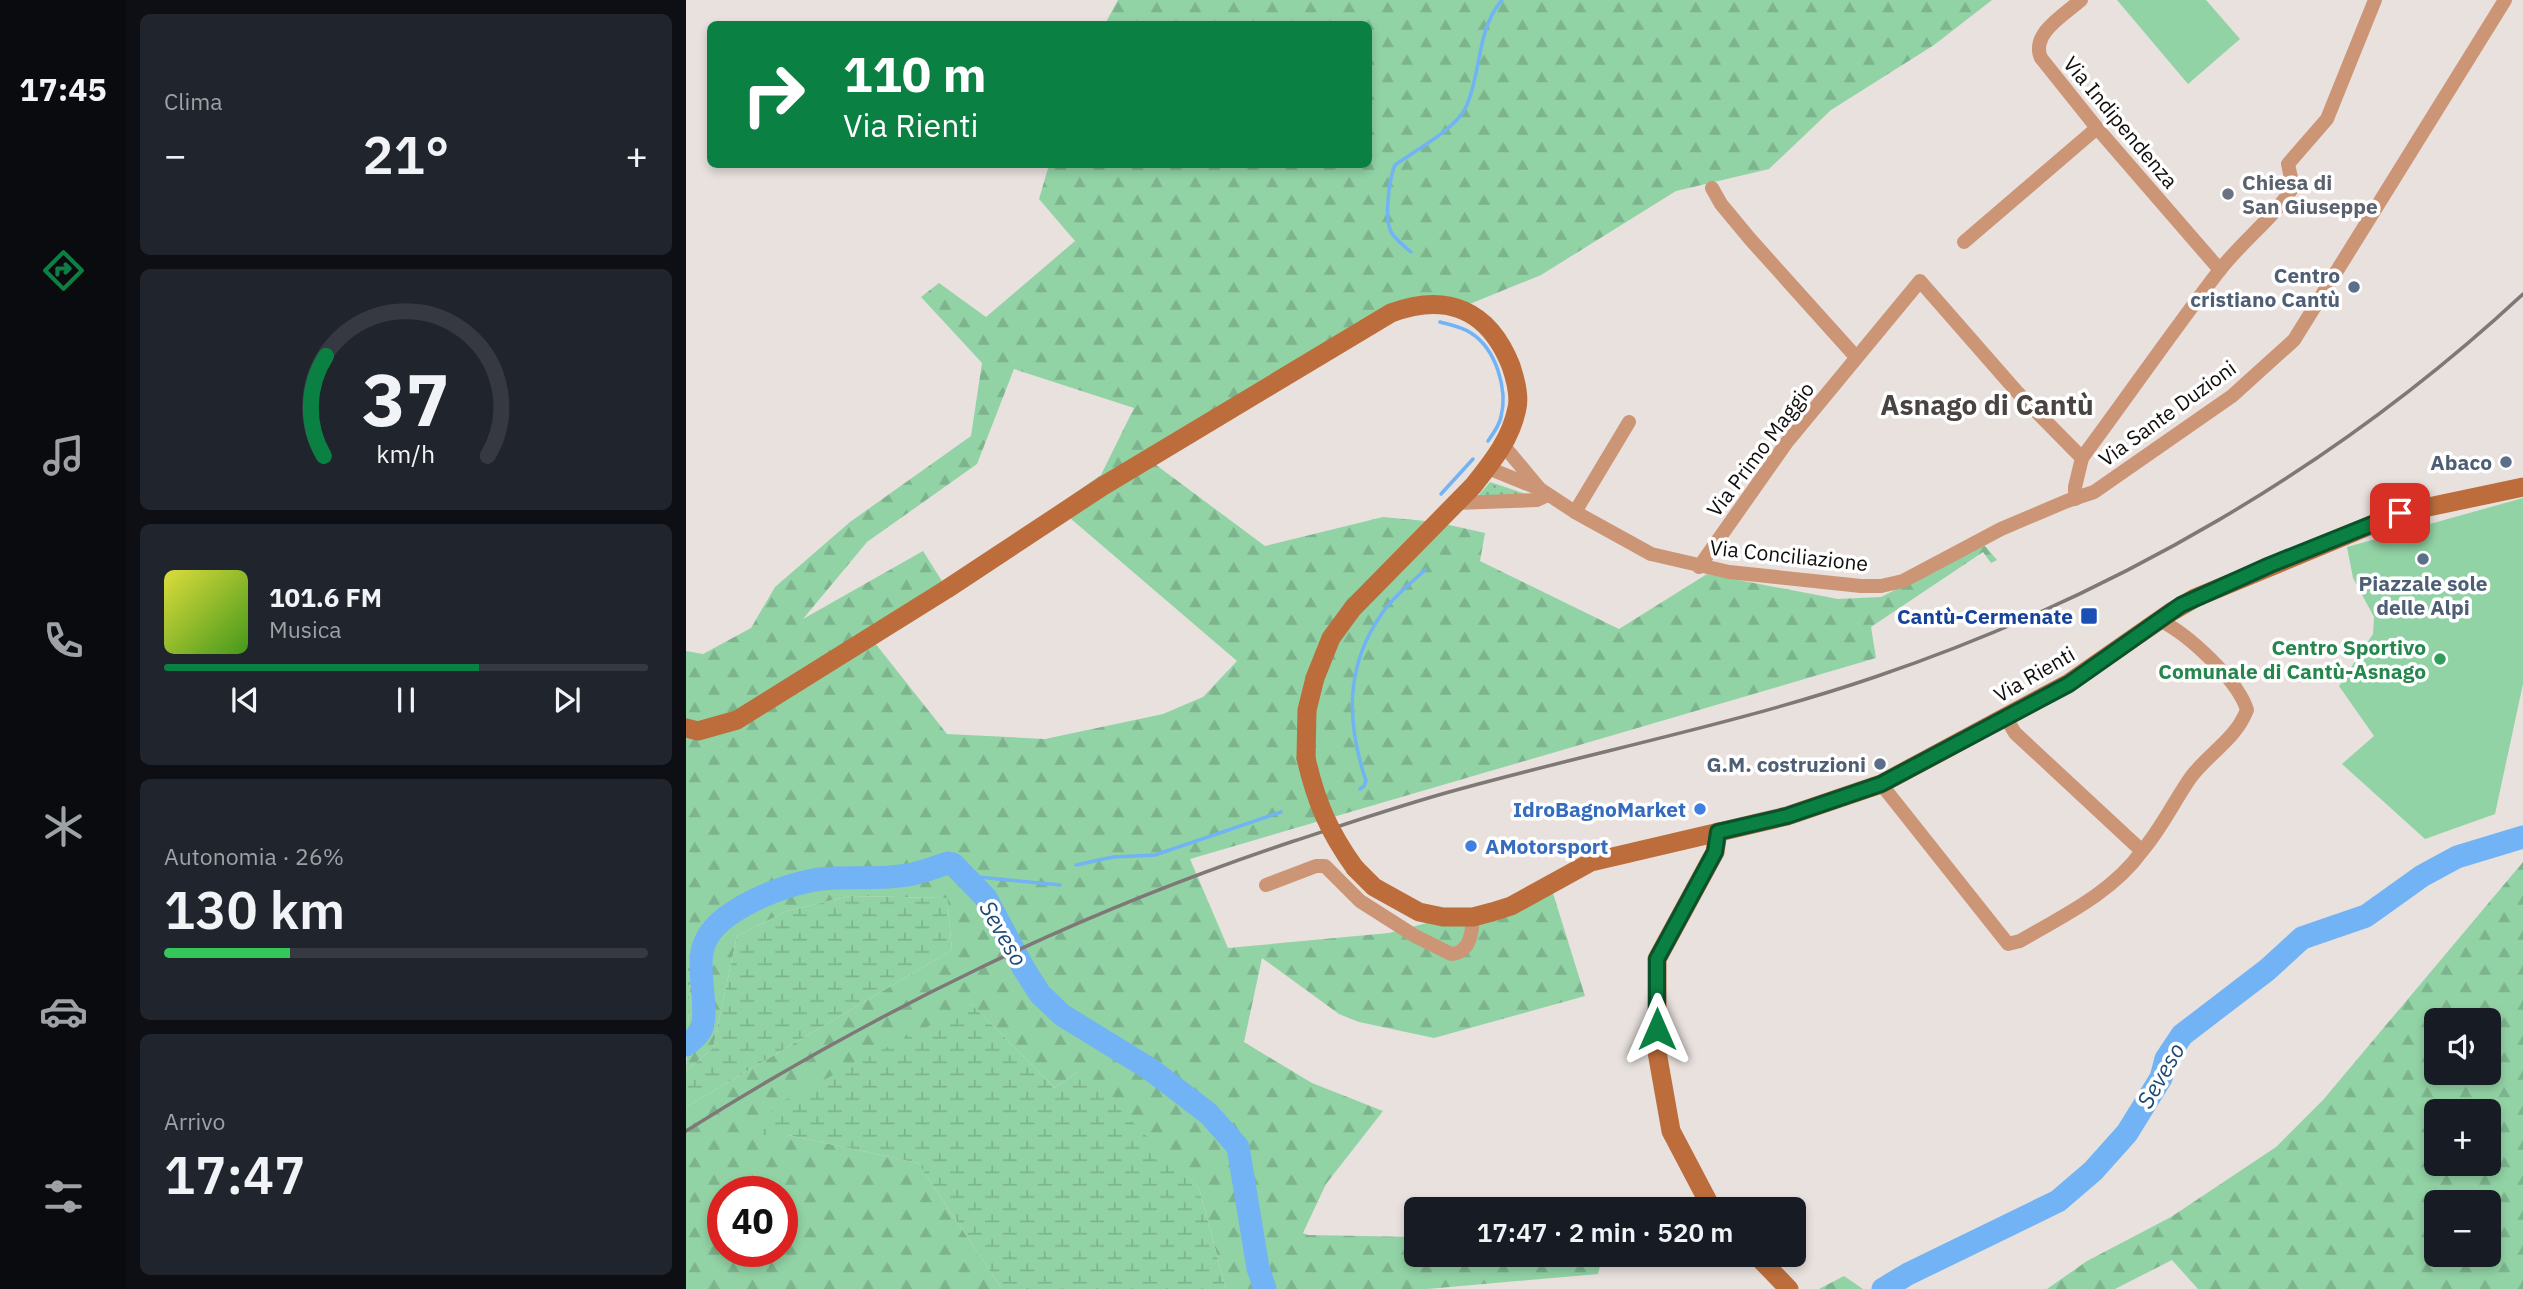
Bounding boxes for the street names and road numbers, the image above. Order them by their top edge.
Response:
street label: Via Indipendenza [2058,50,2184,194]
street label: Via Sante Duzioni [2093,354,2241,472]
street label: Via Primo Maggio [1700,376,1820,522]
street label: Via Conciliazione [1708,533,1870,577]
street label: Via Rienti [1988,640,2080,708]

